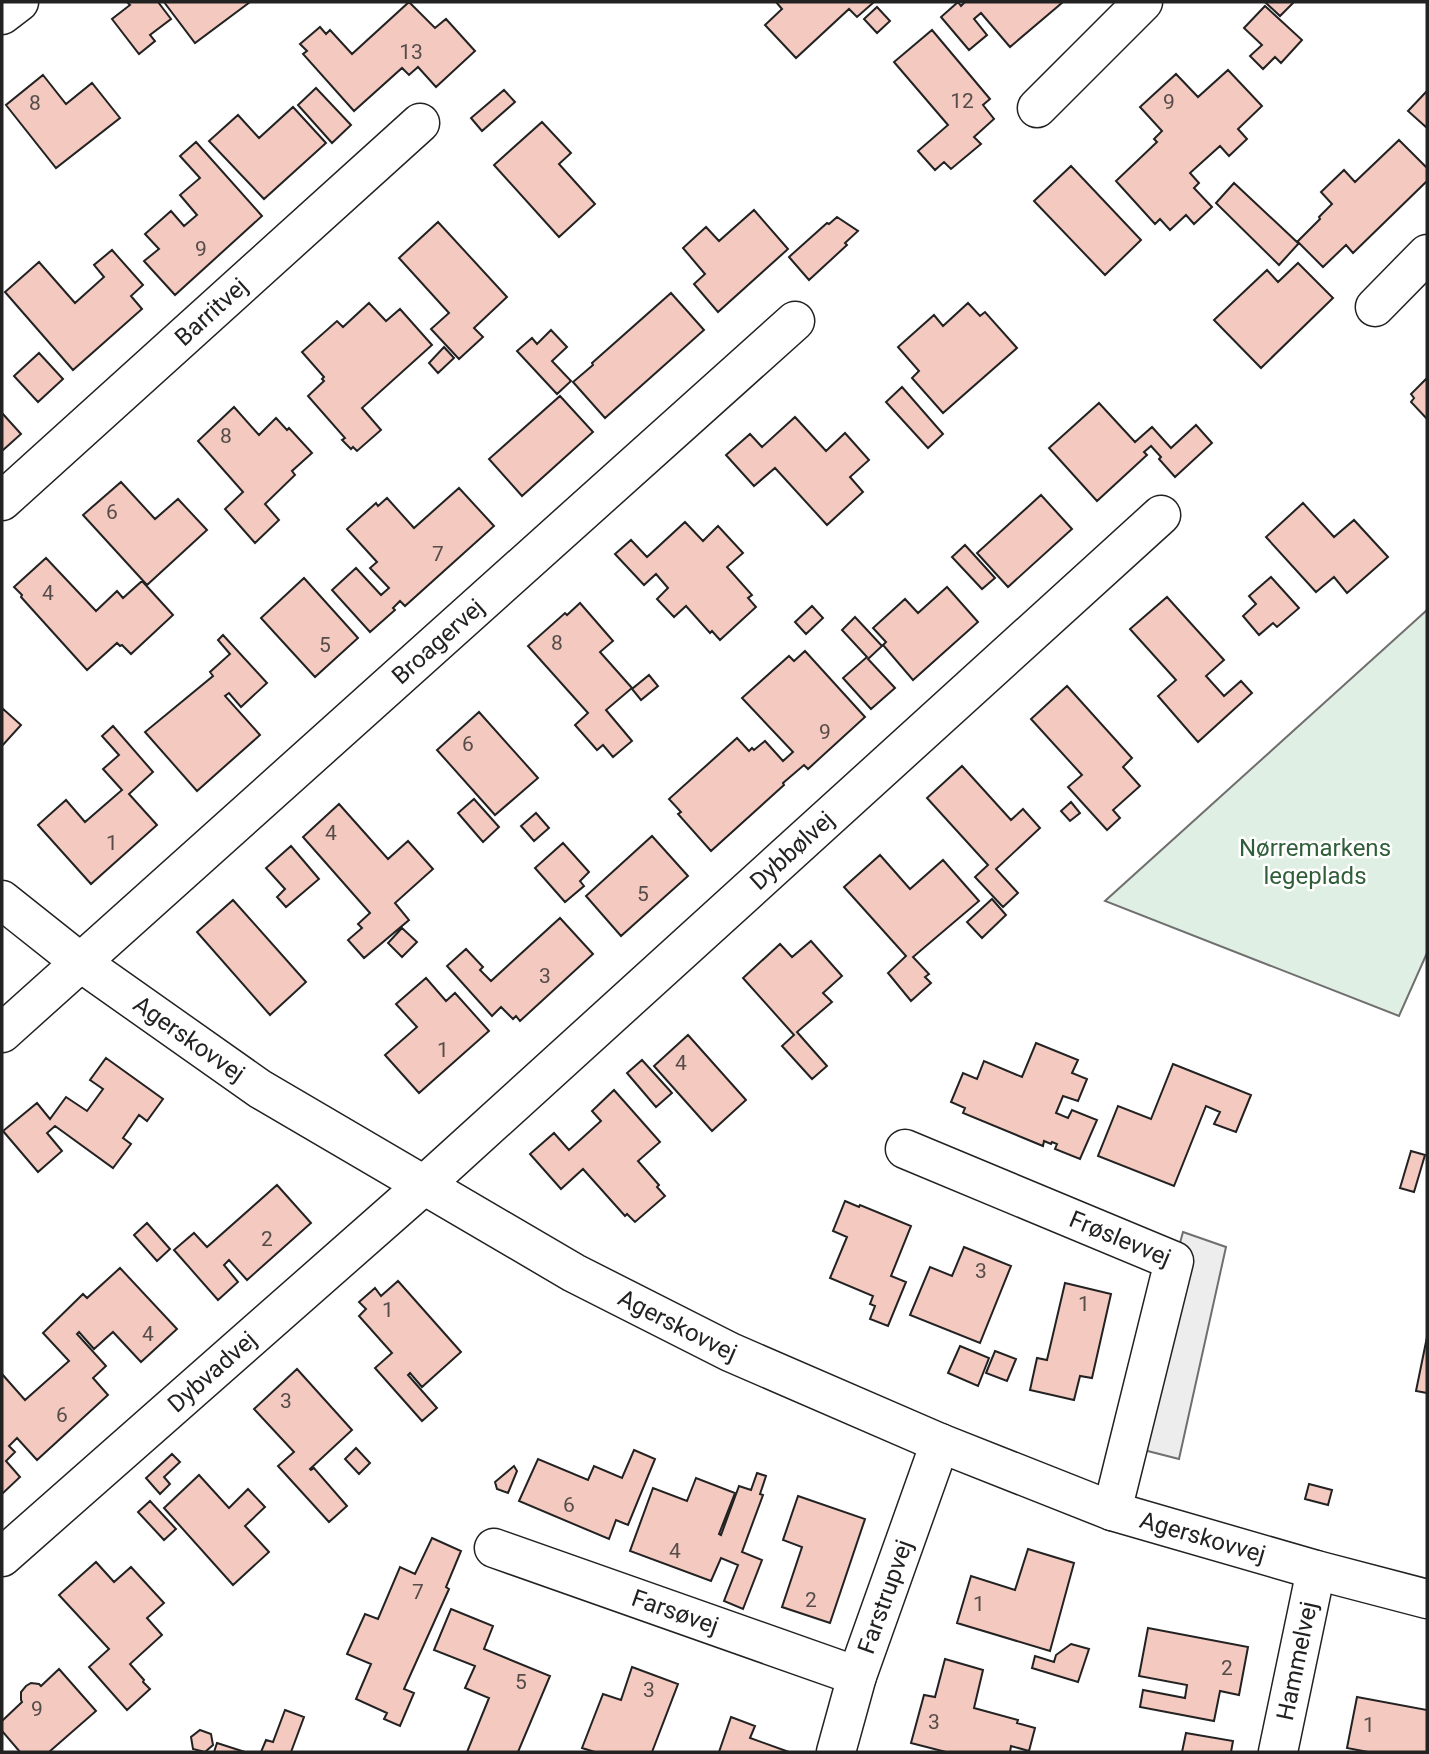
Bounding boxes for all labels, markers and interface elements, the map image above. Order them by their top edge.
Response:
house number: 13 [399,40,423,64]
house number: 12 [950,89,974,113]
house number: 9 [1163,90,1175,114]
house number: 8 [29,91,41,115]
house number: 9 [195,237,207,261]
street label: Barritvej [169,272,253,352]
house number: 8 [220,424,232,448]
house number: 6 [106,500,118,524]
house number: 7 [432,542,444,566]
house number: 4 [42,581,54,605]
street label: Broagervej [386,593,490,690]
house number: 8 [551,631,563,655]
house number: 5 [319,633,331,657]
house number: 9 [819,720,831,744]
house number: 6 [462,732,474,756]
street label: Dybbølvej [744,805,840,896]
house number: 4 [325,821,337,845]
house number: 1 [106,831,118,855]
park label: Nørremarkens legeplads [1239,834,1391,890]
house number: 5 [637,882,649,906]
house number: 3 [539,964,551,988]
street label: Agerskovvej [128,990,250,1088]
house number: 1 [437,1038,449,1062]
house number: 4 [675,1051,687,1075]
street label: Frøslevvej [1065,1205,1175,1272]
house number: 2 [261,1227,273,1251]
house number: 3 [975,1259,987,1283]
street label: Agerskovvej [613,1284,741,1367]
house number: 1 [1078,1292,1090,1316]
house number: 1 [382,1298,394,1322]
house number: 4 [142,1322,154,1346]
street label: Dybvadvej [162,1326,262,1418]
house number: 3 [280,1389,292,1413]
house number: 6 [56,1403,68,1427]
house number: 6 [563,1493,575,1517]
street label: Agerskovvej [1137,1506,1269,1569]
street label: Farstrupvej [852,1536,918,1657]
house number: 4 [669,1539,681,1563]
house number: 7 [412,1580,424,1604]
street label: Farsøvej [628,1584,722,1640]
house number: 2 [805,1588,817,1612]
house number: 1 [973,1592,985,1616]
street label: Hammelvej [1271,1599,1323,1723]
house number: 2 [1221,1656,1233,1680]
house number: 5 [515,1670,527,1694]
house number: 3 [643,1678,655,1702]
house number: 9 [31,1697,43,1721]
house number: 3 [928,1710,940,1734]
house number: 1 [1363,1713,1375,1737]

